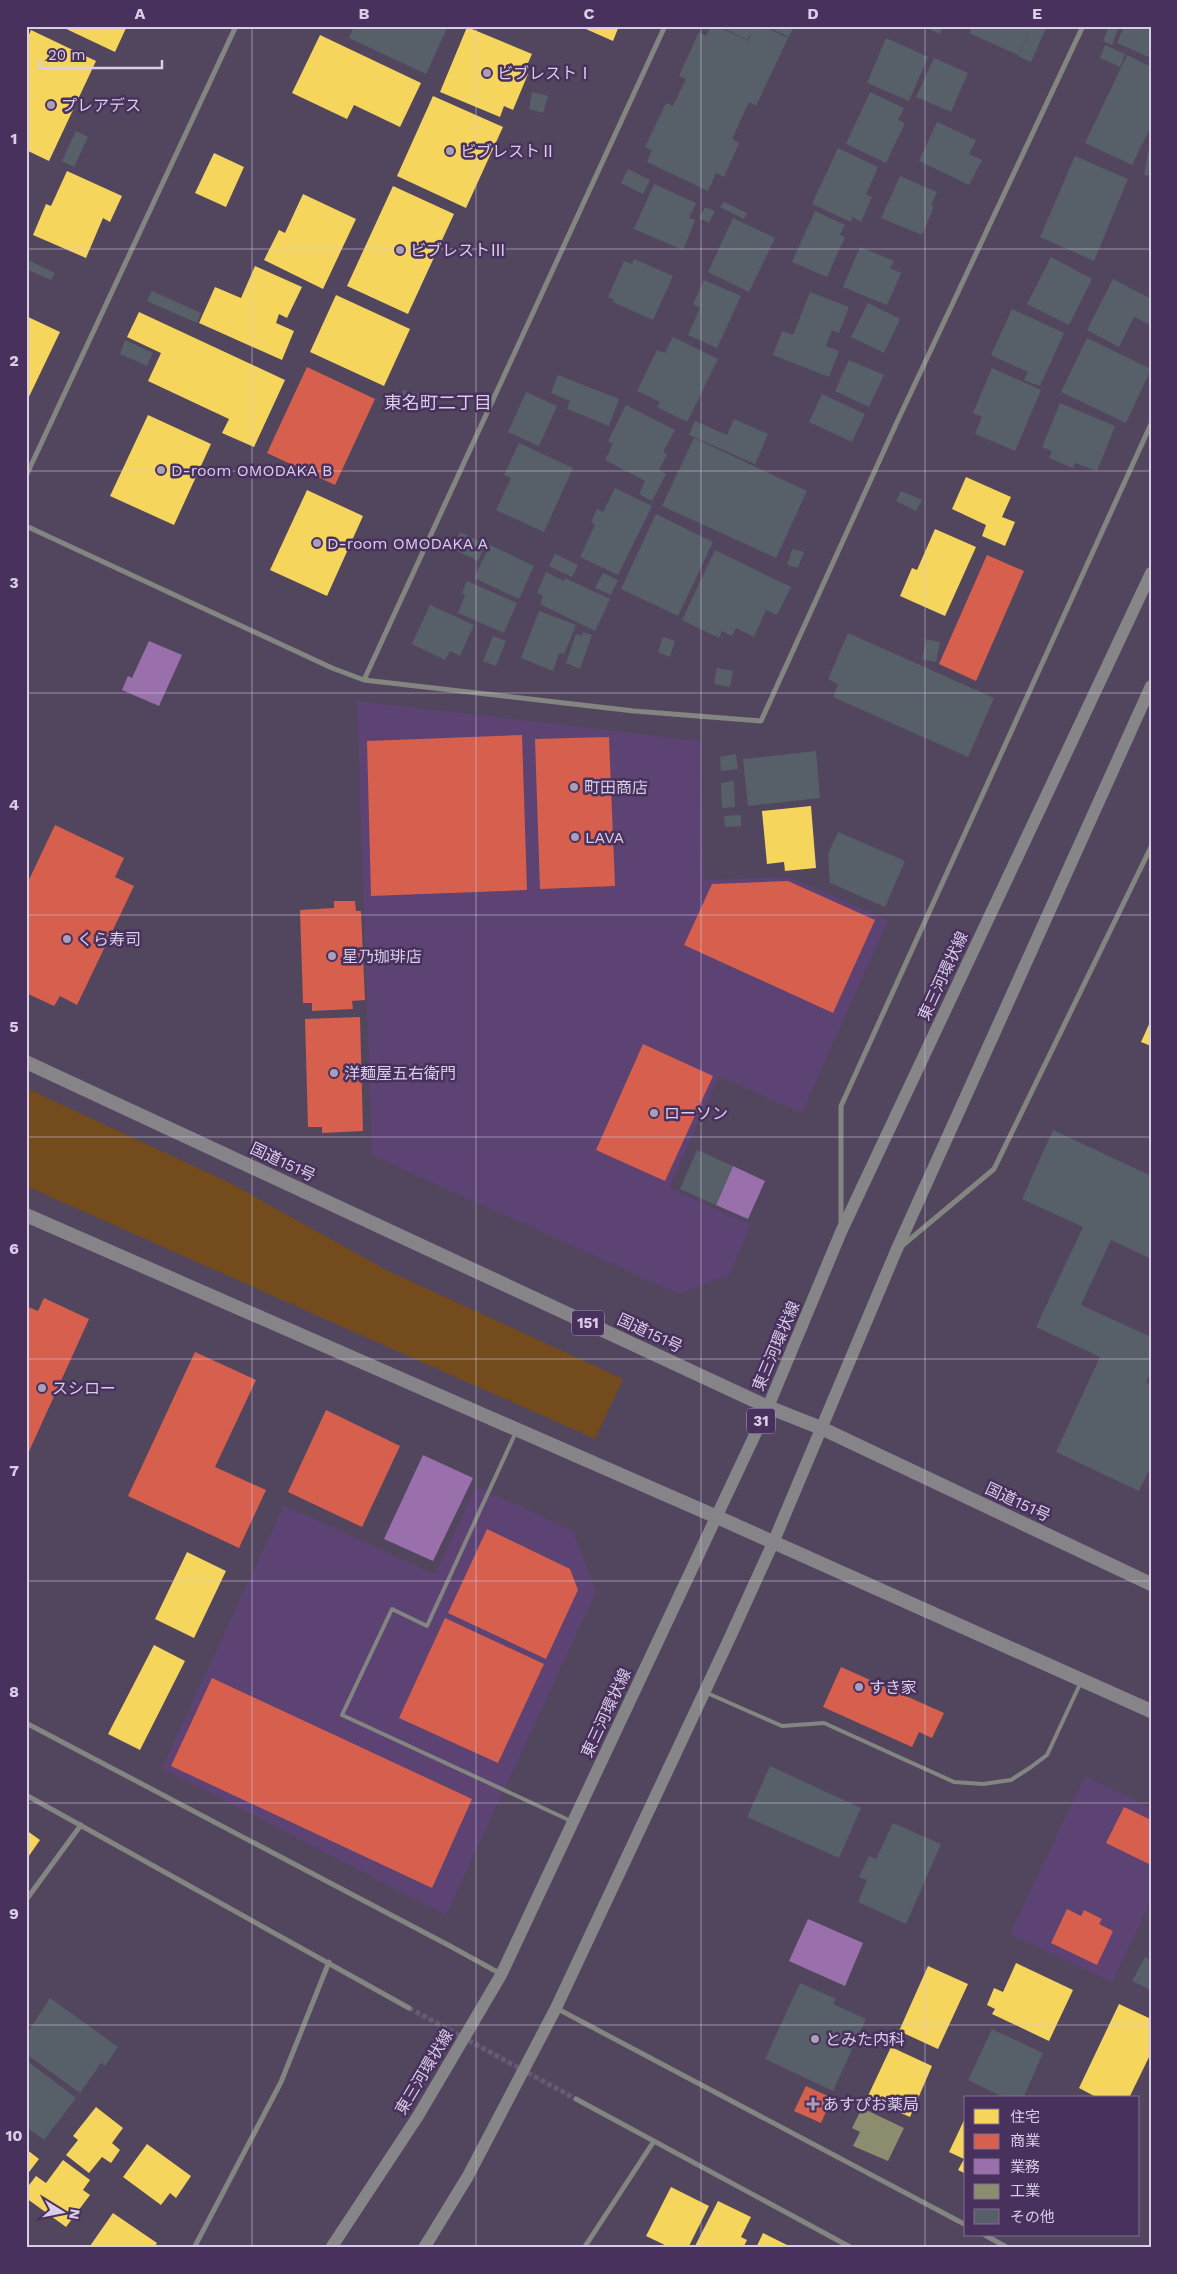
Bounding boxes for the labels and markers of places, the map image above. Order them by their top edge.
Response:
place label: ビブレストⅠ [497,64,593,83]
marker: ビブレストⅠ [481,67,493,79]
place label: プレアデス [61,96,141,115]
marker: プレアデス [45,99,57,111]
place label: ビブレストⅡ [460,142,556,161]
marker: ビブレストⅡ [444,145,456,157]
place label: ビブレストⅢ [410,241,506,260]
marker: ビブレストⅢ [394,244,406,256]
place label: D-room OMODAKA B [171,461,333,480]
marker: D-room OMODAKA B [155,464,167,476]
place label: D-room OMODAKA A [327,534,488,553]
marker: D-room OMODAKA A [311,537,323,549]
place label: 町田商店 [584,778,648,797]
marker: 町田商店 [568,781,580,793]
place label: LAVA [585,828,625,847]
marker: LAVA [569,831,581,843]
place label: くら寿司 [77,930,141,949]
marker: くら寿司 [61,933,73,945]
place label: 星乃珈琲店 [342,947,422,966]
marker: 星乃珈琲店 [326,950,338,962]
place label: 洋麺屋五右衛門 [344,1064,456,1083]
marker: 洋麺屋五右衛門 [328,1067,340,1079]
place label: ローソン [664,1104,728,1123]
marker: ローソン [648,1107,660,1119]
place label: スシロー [52,1379,116,1398]
marker: スシロー [36,1382,48,1394]
place label: すき家 [869,1678,917,1697]
marker: すき家 [853,1681,865,1693]
place label: とみた内科 [825,2030,905,2049]
marker: とみた内科 [809,2033,821,2045]
place label: あすぴお薬局 [823,2095,919,2114]
marker: あすぴお薬局 [807,2098,819,2110]

